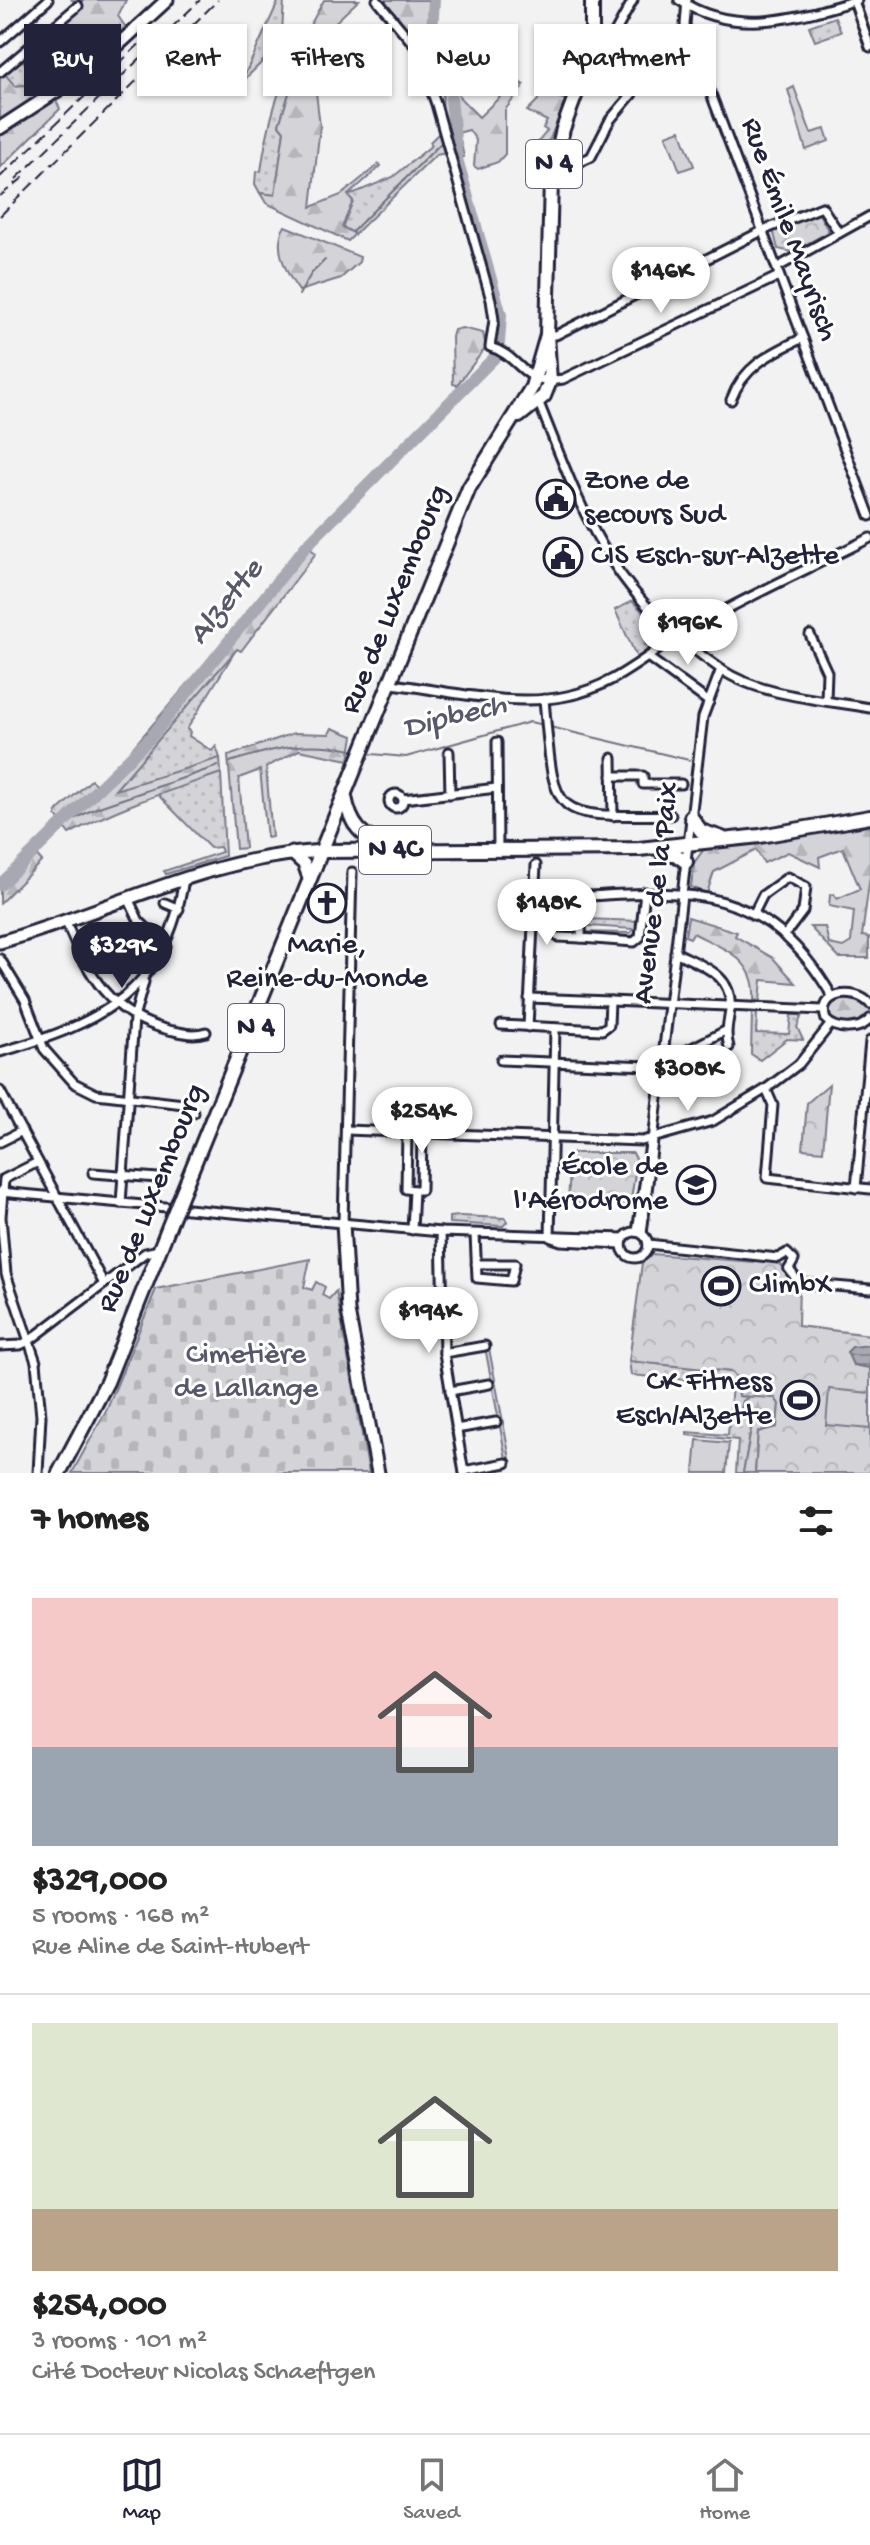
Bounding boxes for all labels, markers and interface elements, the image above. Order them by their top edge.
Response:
chip: Buy [24,24,121,96]
chip: Rent [137,24,247,96]
chip: Filters [263,24,392,96]
chip: New [408,24,518,96]
chip: Apartment [534,24,716,96]
street label: Rue Émile Mayrisch [731,114,845,346]
road number: N 4 [526,140,582,188]
pin: $146K [605,247,717,315]
text: $146K [630,257,692,288]
place label: Zone de secours Sud [584,465,727,534]
public building icon: Zone de secours Sud [535,478,577,520]
street label: Rue de Luxembourg [334,481,458,719]
public building icon: CIS Esch-sur-Alzette [542,536,584,578]
place label: CIS Esch-sur-Alzette [591,540,840,575]
water label: Alzette [181,551,274,653]
pin: $196K [632,599,744,667]
text: $196K [657,609,719,640]
water label: Dipbech [399,687,511,749]
street label: Avenue de la Paix [627,780,689,1006]
road number: N 4C [359,826,431,874]
pin: $148K [491,879,603,947]
church icon: Marie, Reine-du-Monde [306,882,348,924]
text: $148K [515,889,579,920]
pin: $329K [66,922,178,990]
place label: Marie, Reine-du-Monde [226,929,428,998]
text: $329K [89,932,155,963]
road number: N 4 [228,1004,284,1052]
pin: $308K [632,1045,744,1113]
text: $308K [654,1055,722,1086]
street label: Rue de Luxembourg [91,1080,215,1318]
pin: $254K [366,1087,478,1155]
text: $254K [390,1097,454,1128]
place label: École de l'Aérodrome [514,1151,669,1220]
school or university icon: École de l'Aérodrome [675,1164,717,1206]
sports icon: ClimbX [700,1265,742,1307]
place label: ClimbX [749,1269,833,1304]
pin: $194K [373,1287,485,1355]
text: $194K [398,1297,460,1328]
park label: Cimetière de Lallange [174,1339,319,1408]
place label: CK Fitness Esch/Alzette [616,1366,773,1435]
sports icon: CK Fitness Esch/Alzette [779,1379,821,1421]
icon: filters [794,1499,838,1543]
text: 7 homes [32,1501,148,1541]
icon: home [363,1650,507,1794]
text: $329,000 [32,1862,167,1902]
text: 5 rooms · 168 m² [32,1902,209,1933]
text: Rue Aline de Saint-Hubert [32,1933,308,1964]
icon: home [363,2075,507,2219]
text: $254,000 [32,2287,167,2327]
text: 3 rooms · 101 m² [32,2327,207,2358]
text: Cité Docteur Nicolas Schaeftgen [32,2358,375,2389]
tab: Map [120,2453,164,2527]
tab: Saved [403,2453,460,2527]
tab: Home [699,2453,750,2527]

